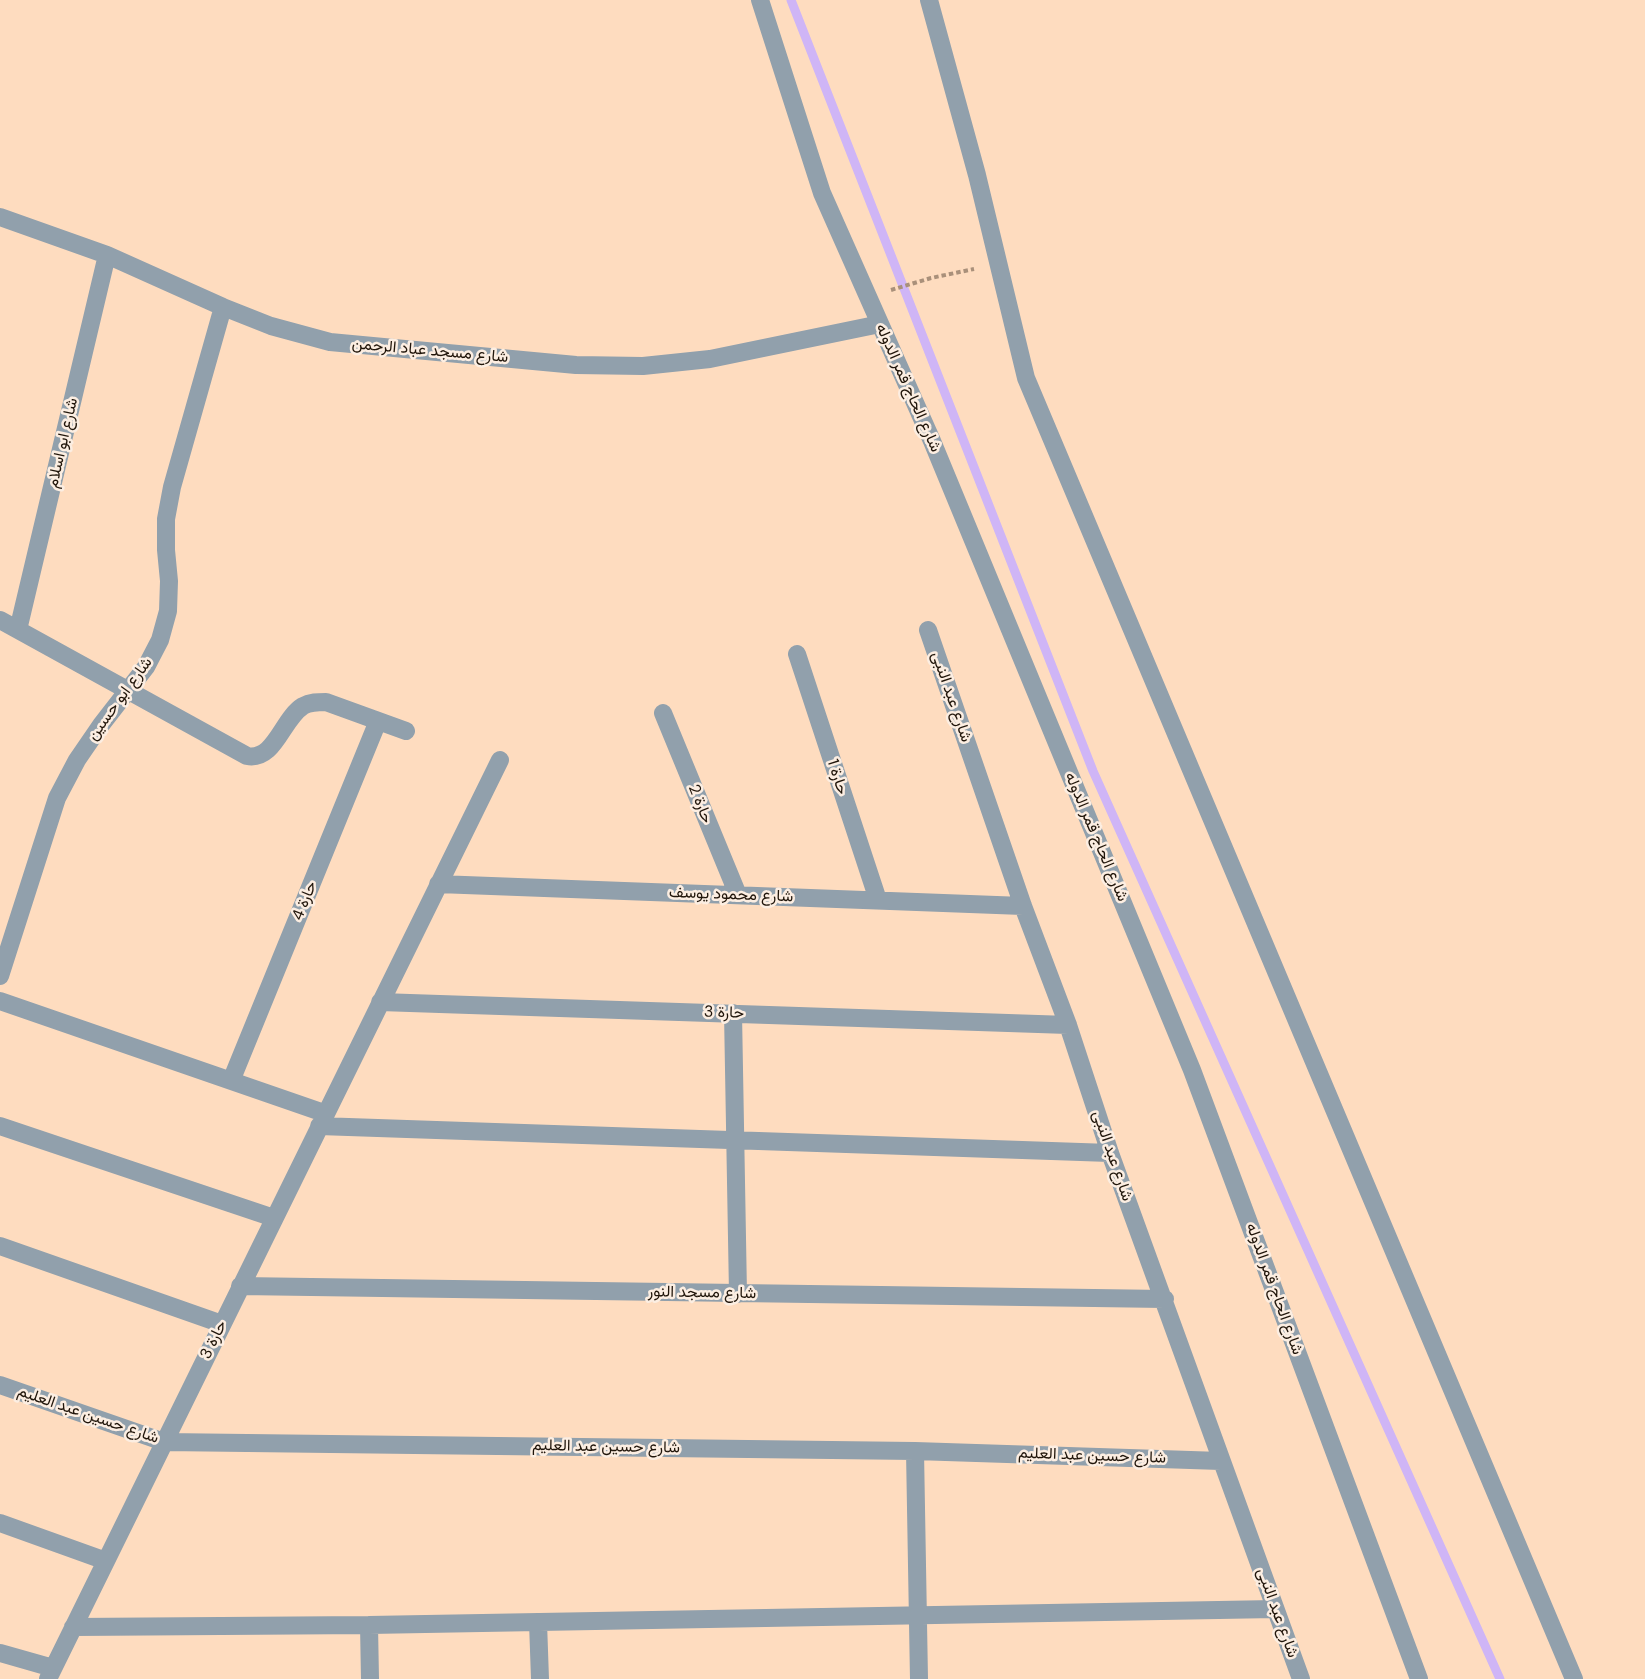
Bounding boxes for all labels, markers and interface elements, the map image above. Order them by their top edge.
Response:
street label: شارع الحاج قمر الدوله [871,321,945,455]
street label: شارع مسجد عباد الرحمن [351,335,509,367]
street label: شارع ابو اسلام [43,396,83,490]
street label: شارع عبد النبى [927,649,975,745]
street label: شارع ابو حسين [83,654,157,744]
street label: حارة 1 [822,757,852,797]
street label: شارع الحاج قمر الدوله [1060,769,1132,905]
street label: حارة 2 [684,782,716,826]
street label: حارة 4 [289,879,321,923]
street label: شارع محمود يوسف [668,883,794,907]
street label: حارة 3 [704,1003,744,1023]
street label: شارع عبد النبى [1088,1108,1136,1204]
street label: شارع الحاج قمر الدوله [1241,1221,1307,1357]
street label: شارع مسجد النور [648,1282,756,1304]
street label: حارة 3 [197,1318,231,1362]
street label: شارع حسين عبد العليم [15,1382,161,1448]
street label: شارع حسين عبد العليم [532,1436,680,1458]
street label: شارع حسين عبد العليم [1018,1444,1166,1468]
street label: شارع عبد النبى [1252,1565,1302,1661]

